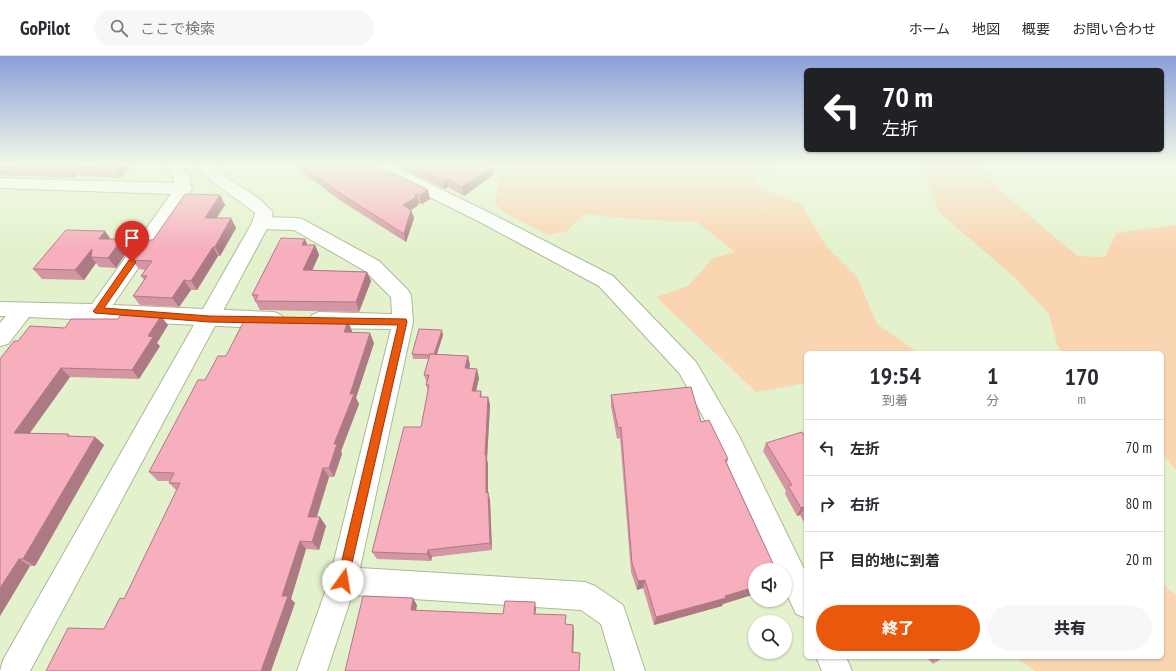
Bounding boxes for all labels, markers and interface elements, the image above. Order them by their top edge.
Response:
search box [94,10,374,46]
text: GoPilot [20,16,70,40]
icon: search [108,17,130,39]
text: ここで検索 [140,19,215,38]
text: ホーム [908,20,950,38]
text: 地図 [972,20,1000,38]
text: 概要 [1022,20,1050,38]
text: お問い合わせ [1072,20,1156,38]
text: 70 m [882,78,933,115]
icon: left [816,84,868,136]
text: 左折 [882,117,918,140]
pin [115,221,149,262]
icon: arrive [121,227,143,249]
text: 19:54 [869,360,921,391]
text: 1 [987,360,998,391]
text: 170 [1064,361,1099,392]
text: m [1077,391,1086,408]
text: 到着 [882,392,908,409]
text: 分 [986,392,999,409]
icon: left [816,437,838,459]
text: 70 m [1126,438,1152,457]
text: 左折 [850,439,880,458]
icon: right [816,493,838,515]
text: 80 m [1126,494,1152,513]
text: 右折 [850,495,880,514]
icon: arrive [816,549,838,571]
text: 20 m [1126,550,1152,569]
text: 目的地に到着 [850,551,940,570]
position arrow [322,560,364,602]
map controls [748,563,792,659]
button: sound [748,563,792,607]
button: 終了 [816,605,980,651]
button: 共有 [988,605,1152,651]
button: search [748,615,792,659]

